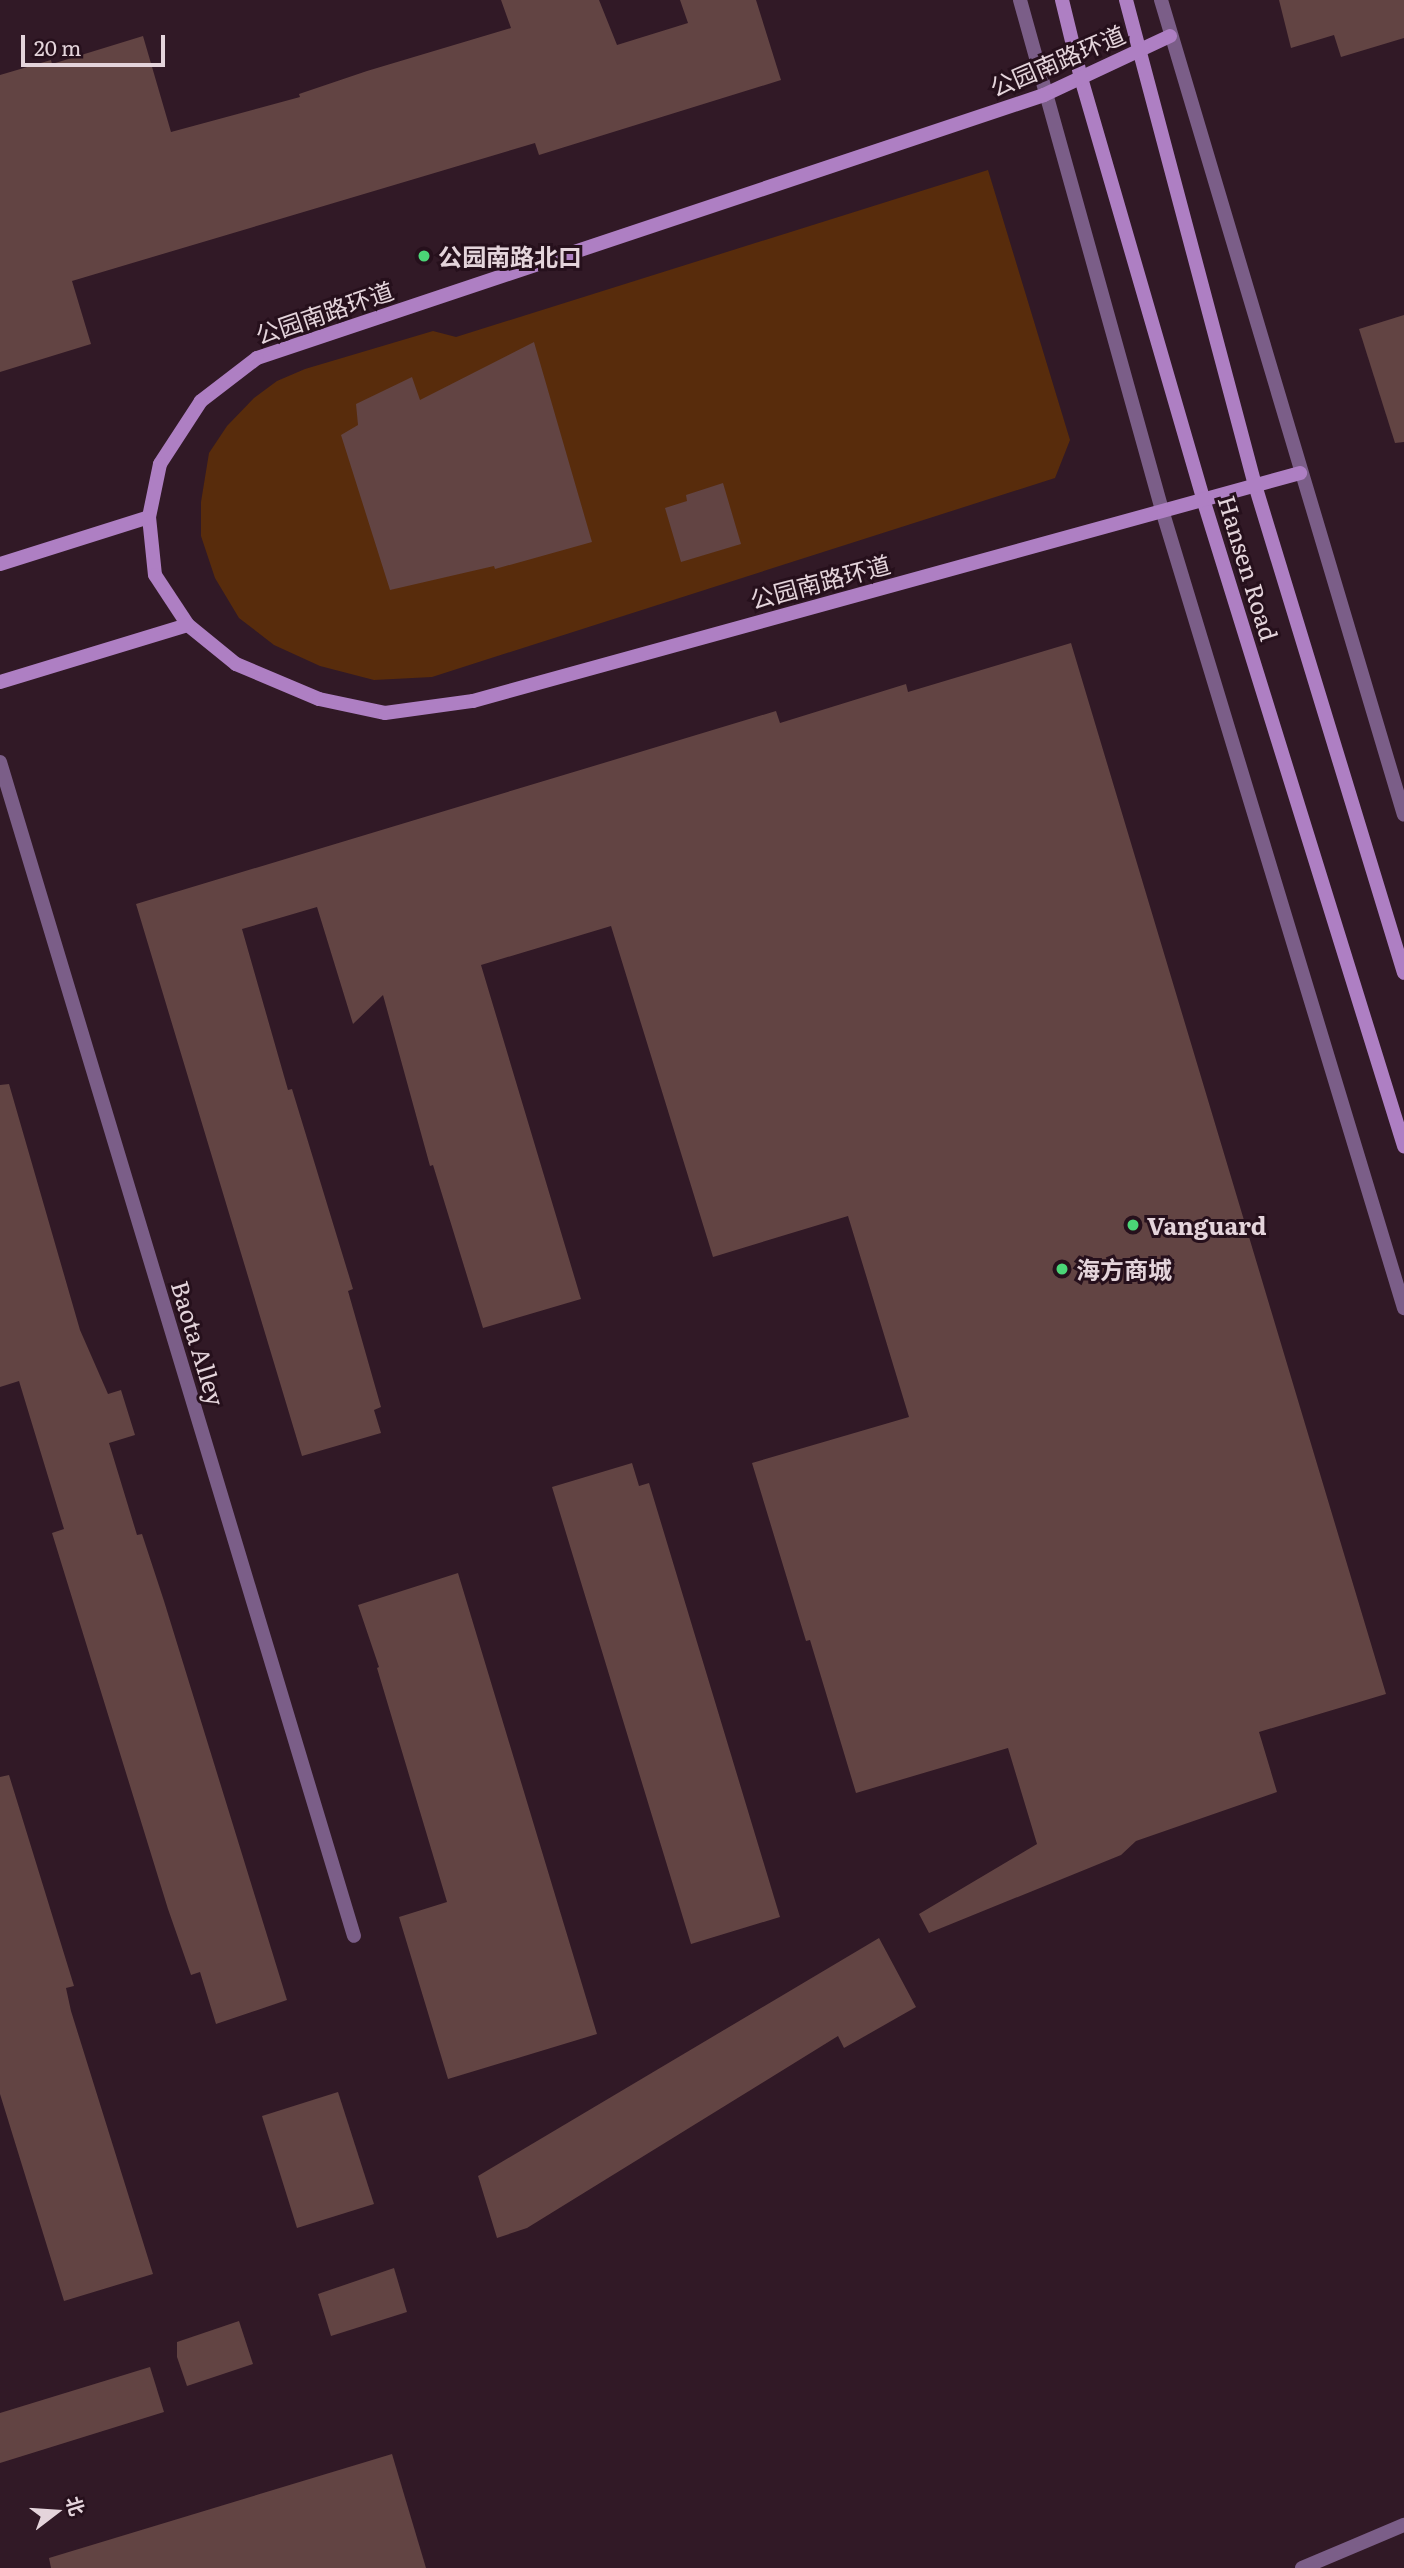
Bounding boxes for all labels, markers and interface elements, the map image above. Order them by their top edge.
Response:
street label: 公园南路环道 [985,19,1129,101]
scale bar [24,21,168,65]
text: 20 m [34,31,81,62]
place label: 公园南路北口 [438,242,582,270]
marker: 公园南路北口 [416,248,432,264]
street label: 公园南路环道 [251,275,397,349]
street label: Hansen Road [1213,492,1285,644]
street label: 公园南路环道 [747,548,893,614]
place label: Vanguard [1147,1211,1267,1239]
marker: Vanguard [1125,1217,1141,1233]
place label: 海方商城 [1076,1255,1172,1283]
marker: 海方商城 [1054,1261,1070,1277]
street label: Baota Alley [166,1277,232,1409]
north arrow [21,2477,91,2547]
text: 北 [60,2493,92,2519]

